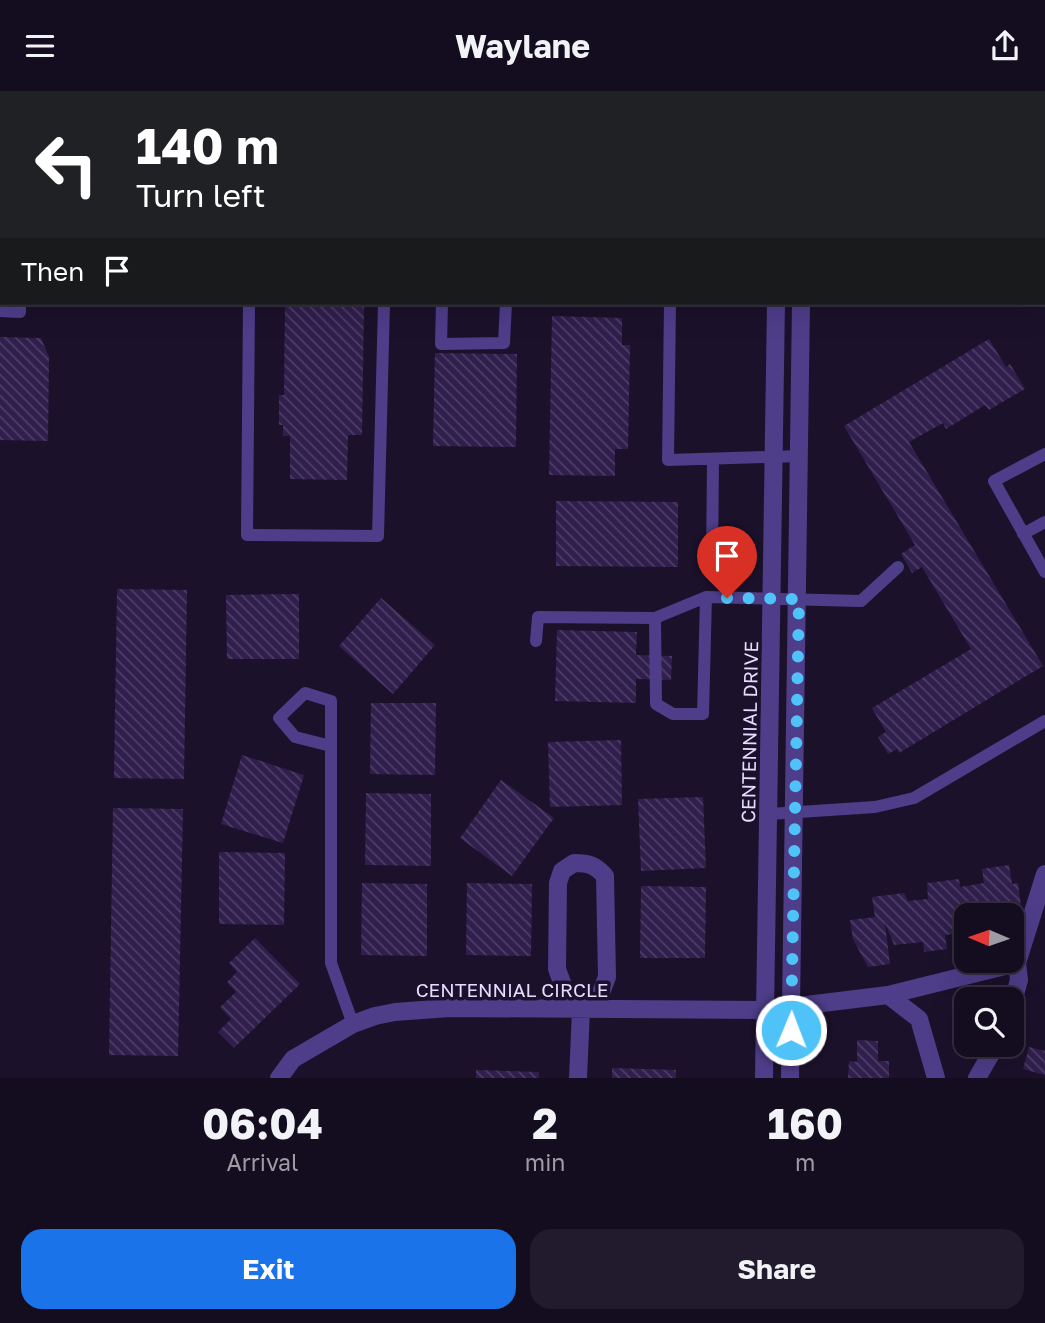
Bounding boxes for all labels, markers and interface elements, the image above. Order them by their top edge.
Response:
icon: menu [21,27,59,65]
text: Waylane [455,27,590,65]
icon: share [986,27,1024,65]
text: 140 m [136,116,279,175]
icon: left [21,119,112,210]
text: Turn left [136,176,265,214]
icon: arrive [98,252,136,290]
text: Then [21,256,84,287]
pin [697,526,757,598]
icon: arrive [708,537,746,575]
street label: CENTENNIAL DRIVE [736,641,762,823]
north arrow [954,903,1024,973]
map controls [954,903,1024,1057]
street label: CENTENNIAL CIRCLE [416,978,608,1001]
button: search [954,987,1024,1057]
position arrow [754,993,828,1067]
text: 06:04 [202,1098,323,1148]
text: 2 [532,1098,558,1148]
text: 160 [767,1098,843,1148]
text: Arrival [226,1148,298,1176]
text: min [525,1148,566,1176]
text: m [795,1148,815,1176]
button: Exit [21,1229,516,1309]
button: Share [530,1229,1024,1309]

